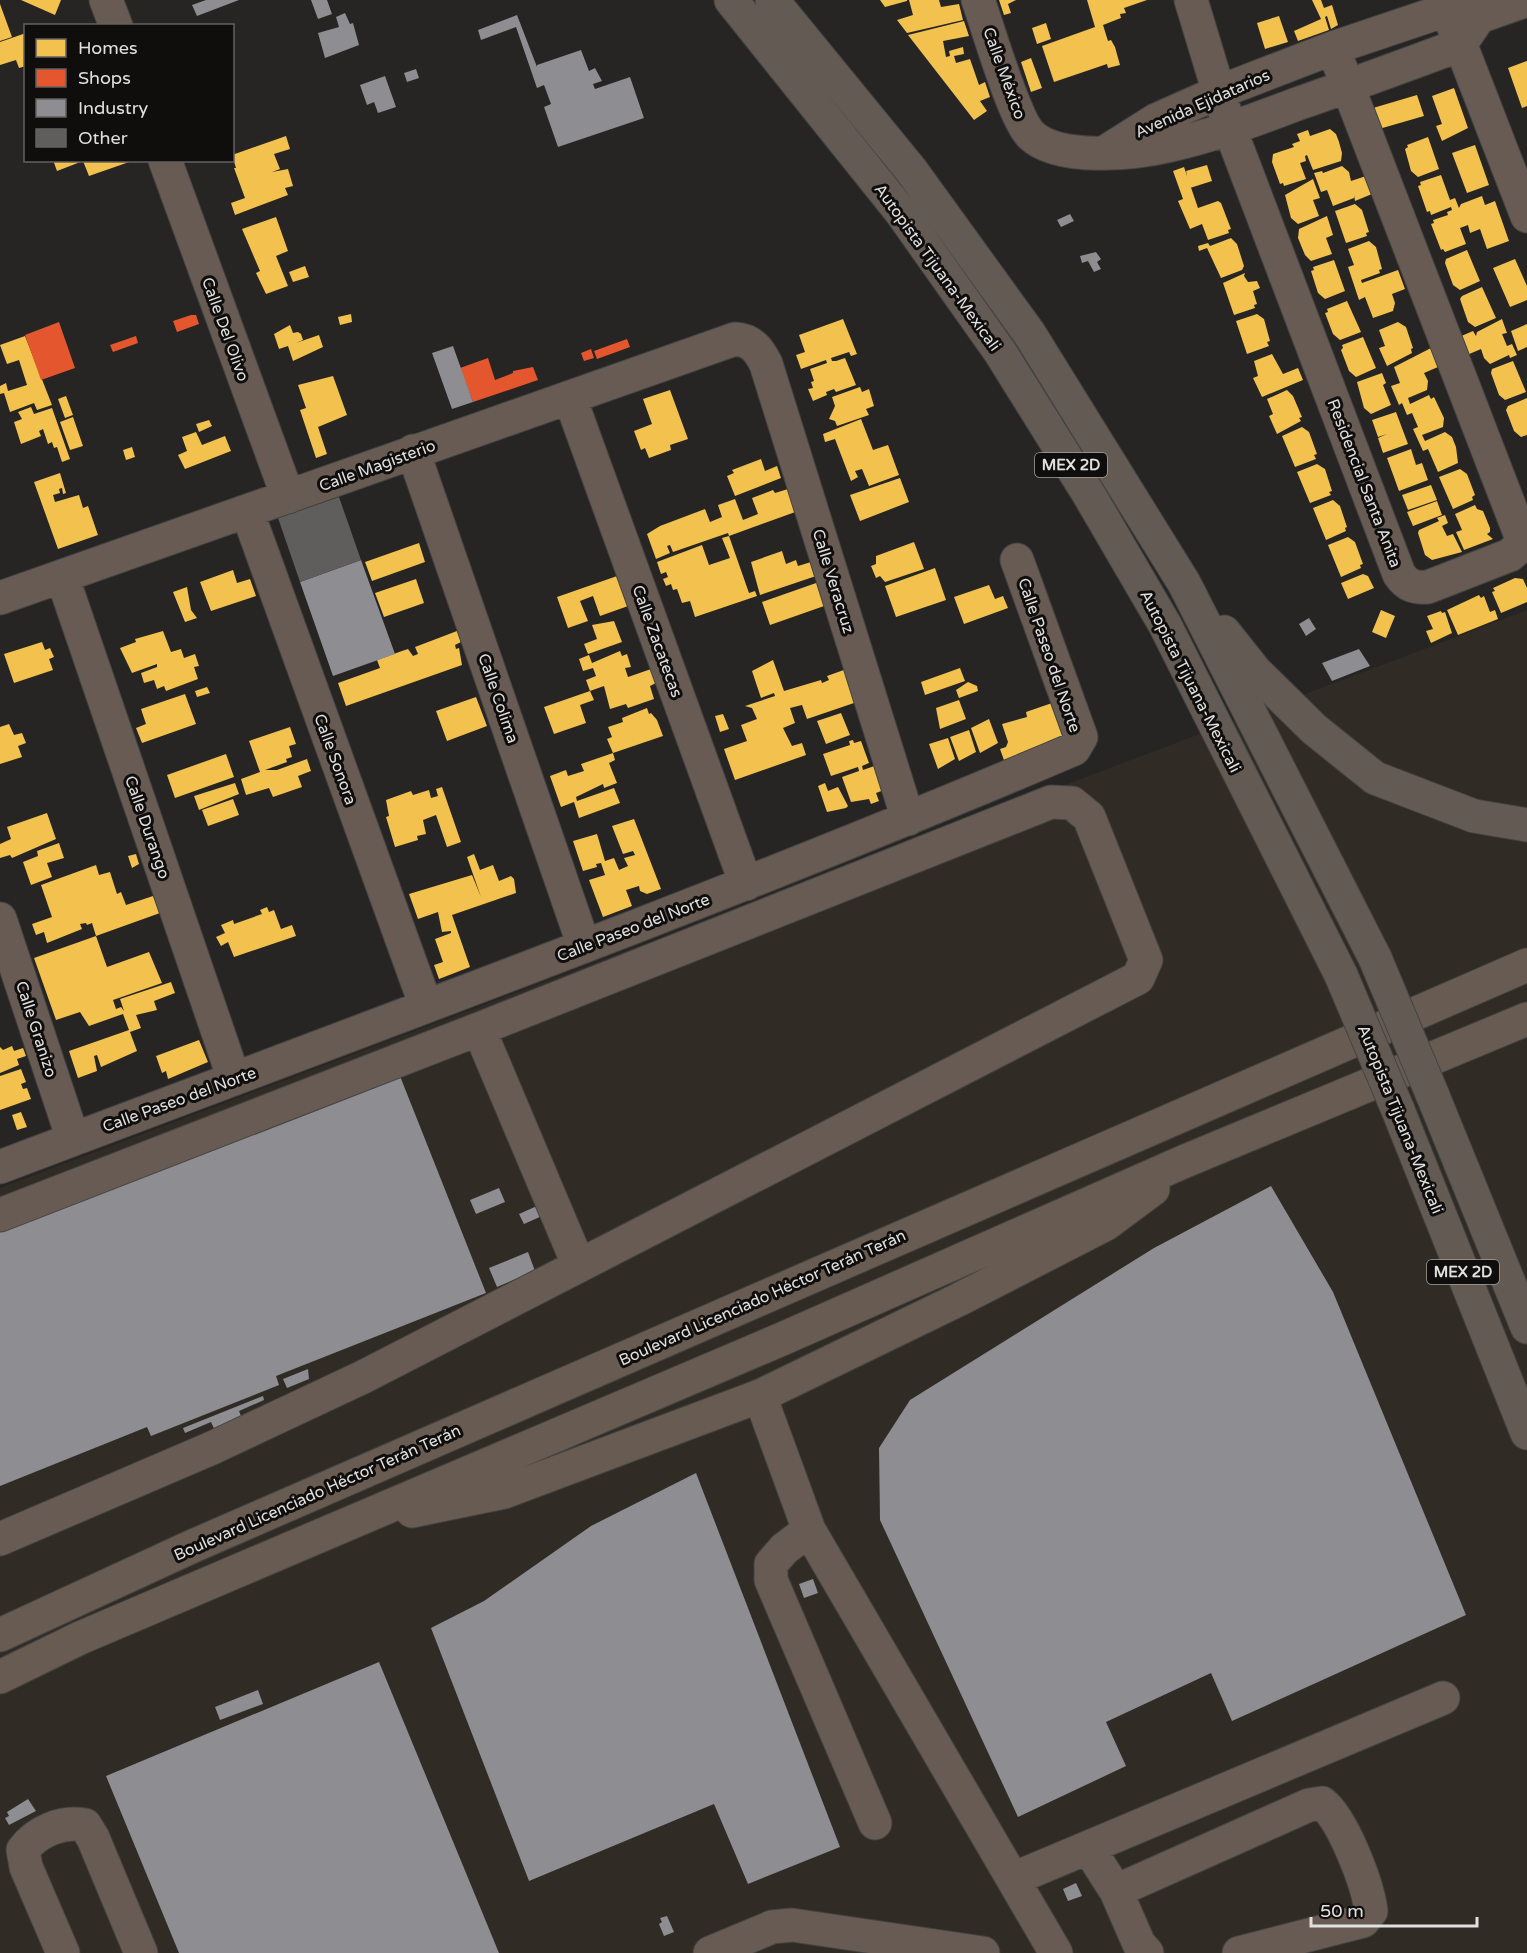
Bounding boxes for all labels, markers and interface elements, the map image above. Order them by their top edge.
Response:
legend [24,24,234,162]
street label: Calle México [978,25,1030,122]
text: Homes [78,37,138,59]
street label: Avenida Ejidatarios [1132,65,1273,143]
text: Shops [78,67,131,89]
text: Industry [78,97,149,119]
text: Other [78,127,128,149]
street label: Autopista Tijuana-Mexicali [870,180,1005,355]
street label: Calle Del Olivo [197,275,253,384]
street label: Residencial Santa Anita [1323,396,1405,570]
street label: Calle Magisterio [316,436,438,496]
road number: MEX 2D [1035,453,1107,477]
street label: Calle Veracruz [808,527,858,636]
street label: Calle Paseo del Norte [1013,575,1085,735]
street label: Calle Zacatecas [627,582,687,700]
street label: Autopista Tijuana-Mexicali [1135,587,1245,776]
street label: Calle Colima [473,651,523,746]
street label: Calle Sonora [309,711,361,808]
street label: Calle Durango [120,773,174,881]
street label: Calle Paseo del Norte [554,890,713,966]
street label: Calle Granizo [11,979,61,1080]
street label: Autopista Tijuana-Mexicali [1353,1022,1447,1217]
street label: Calle Paseo del Norte [100,1063,259,1137]
street label: Boulevard Licenciado Héctor Terán Terán [616,1225,909,1370]
road number: MEX 2D [1427,1260,1499,1284]
street label: Boulevard Licenciado Héctor Terán Terán [171,1420,464,1565]
scale bar [1311,1890,1478,1928]
text: 50 m [1320,1900,1364,1922]

